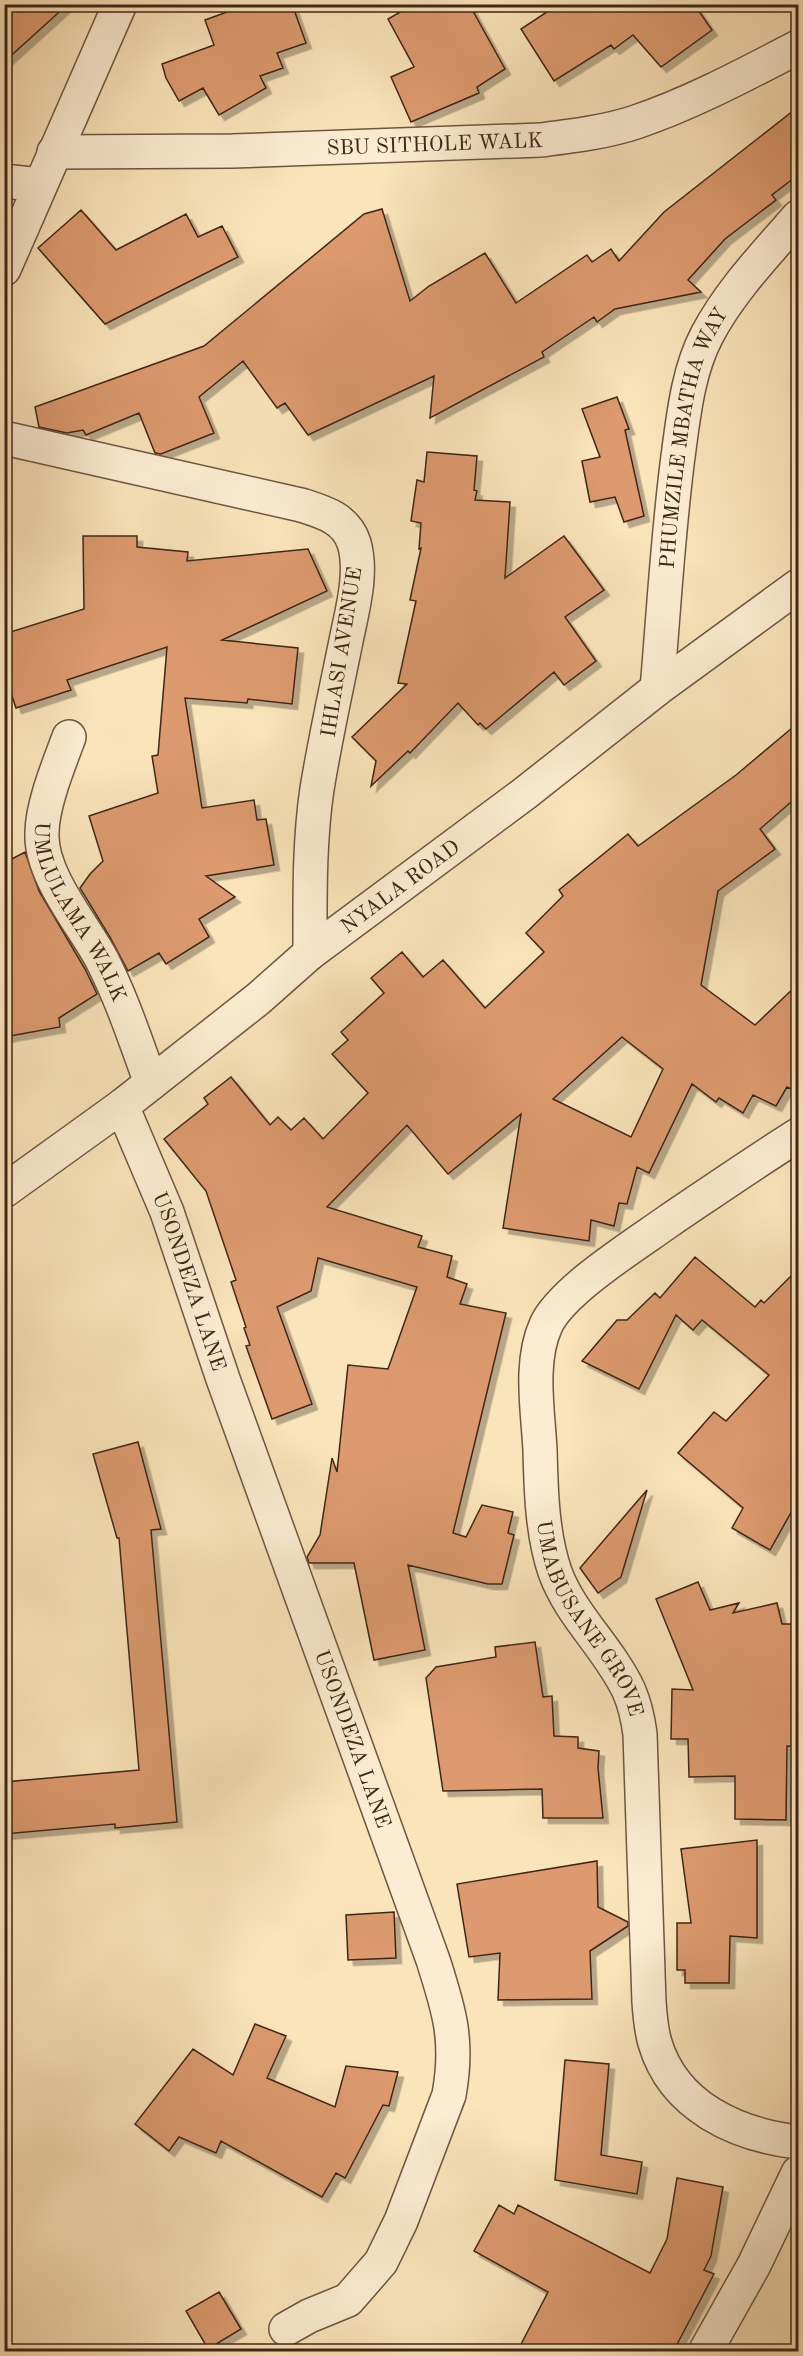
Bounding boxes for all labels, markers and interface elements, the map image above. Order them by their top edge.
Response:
street label: SBU SITHOLE WALK [326,131,544,160]
street label: PHUMZILE MBATHA WAY [658,304,733,570]
street label: IHLASI AVENUE [319,565,366,739]
street label: UMLULAMA WALK [30,821,129,1005]
street label: NYALA ROAD [338,837,464,938]
street label: USONDEZA LANE [148,1189,229,1374]
street label: UMABUSANE GROVE [532,1519,646,1719]
street label: USONDEZA LANE [310,1648,393,1831]

